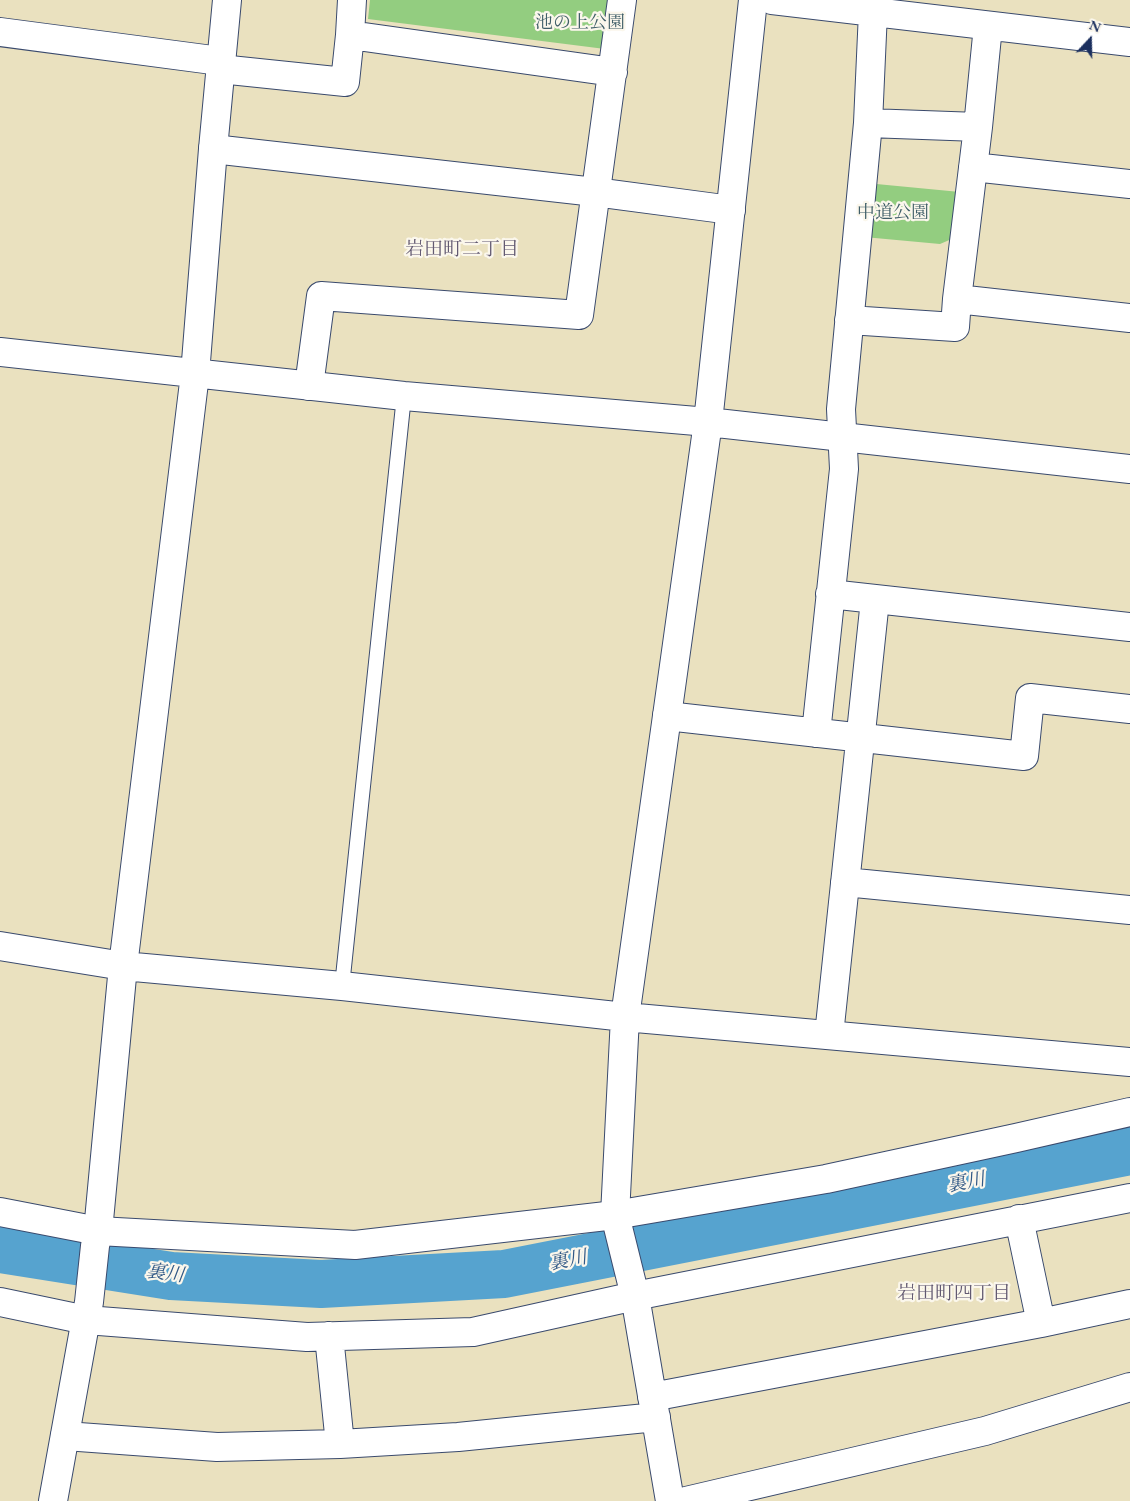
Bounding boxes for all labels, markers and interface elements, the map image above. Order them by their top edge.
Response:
park label: 池の上公園 [535,12,625,34]
north arrow [1065,15,1115,65]
text: N [1087,16,1104,36]
park label: 中道公園 [857,202,929,224]
district label: 岩田町二丁目 [405,239,519,261]
water label: 裏川 [945,1168,987,1198]
water label: 裏川 [547,1246,589,1276]
water label: 裏川 [145,1260,185,1288]
district label: 岩田町四丁目 [897,1283,1011,1305]

